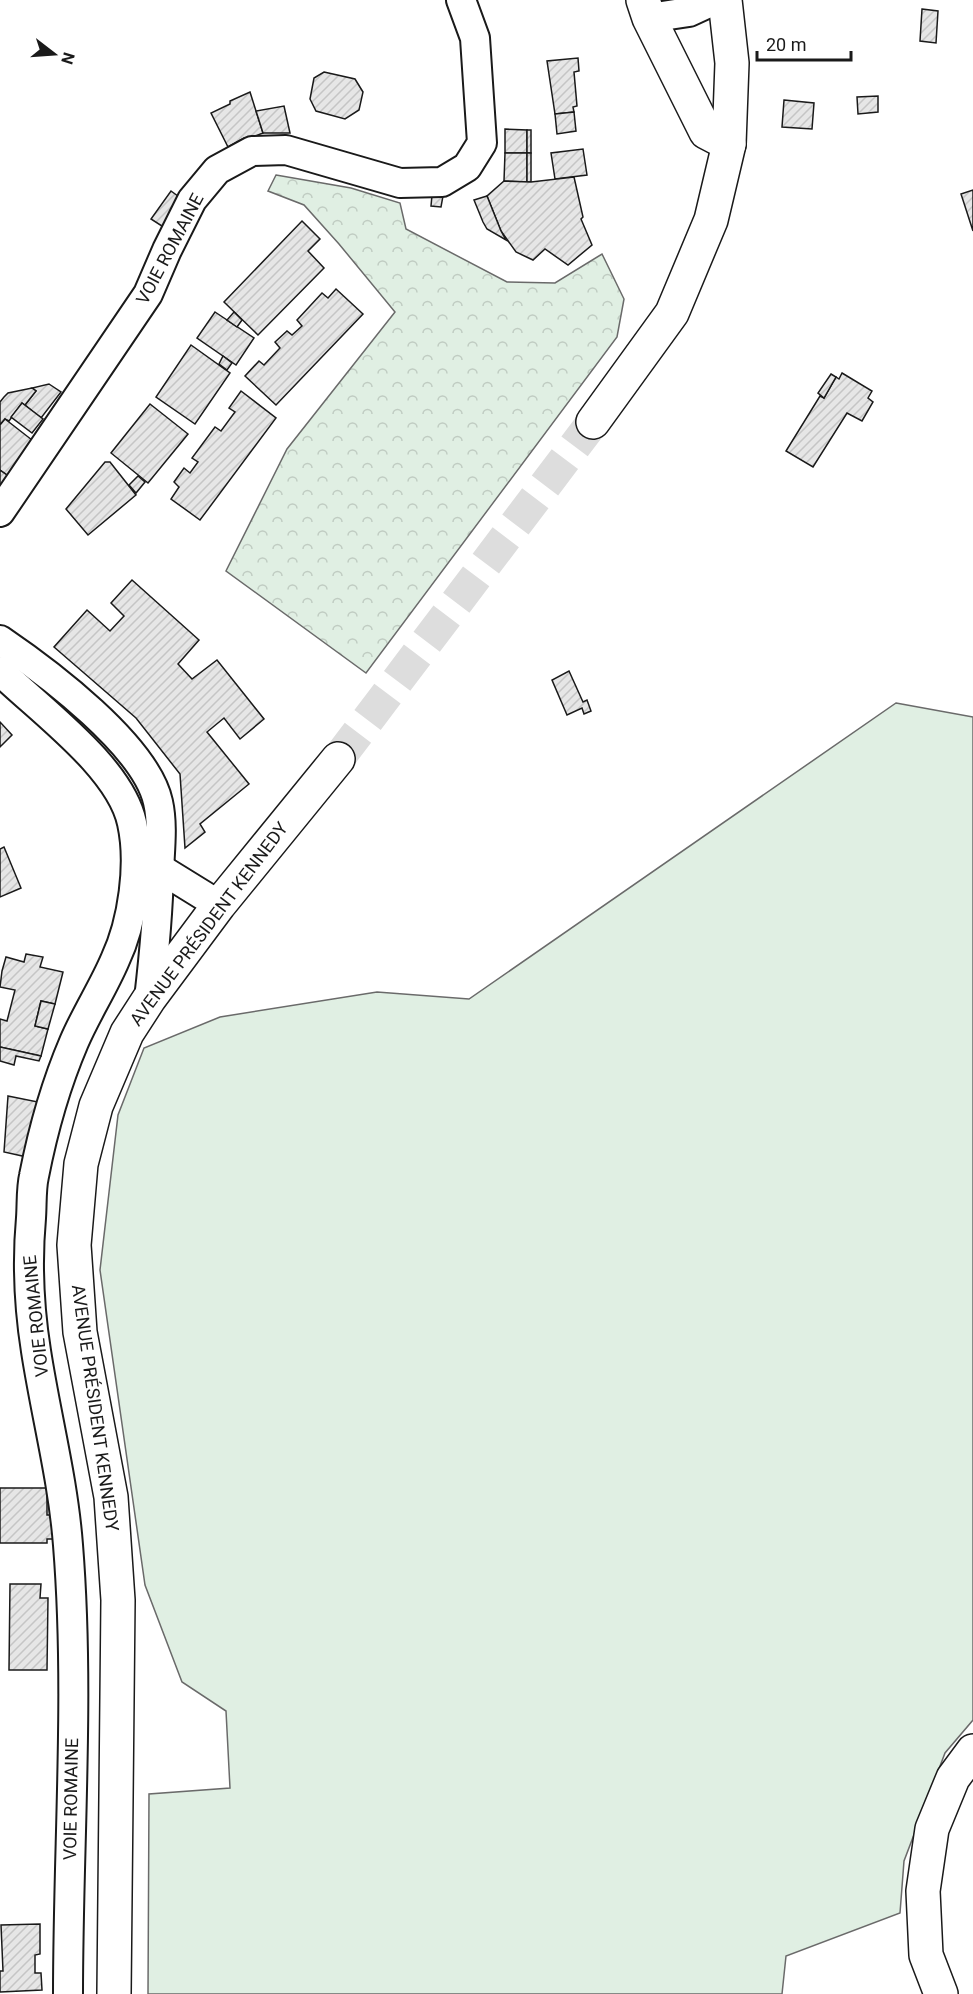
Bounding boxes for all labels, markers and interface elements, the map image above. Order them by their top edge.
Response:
north arrow [24,24,84,84]
scale bar [757,24,852,62]
text: 20 m [766,34,806,55]
text: N [57,50,79,66]
street label: VOIE ROMAINE [132,190,208,308]
street label: AVENUE PRÉSIDENT KENNEDY [125,818,292,1030]
street label: VOIE ROMAINE [19,1254,52,1378]
street label: AVENUE PRÉSIDENT KENNEDY [68,1283,123,1533]
street label: VOIE ROMAINE [59,1738,82,1860]

